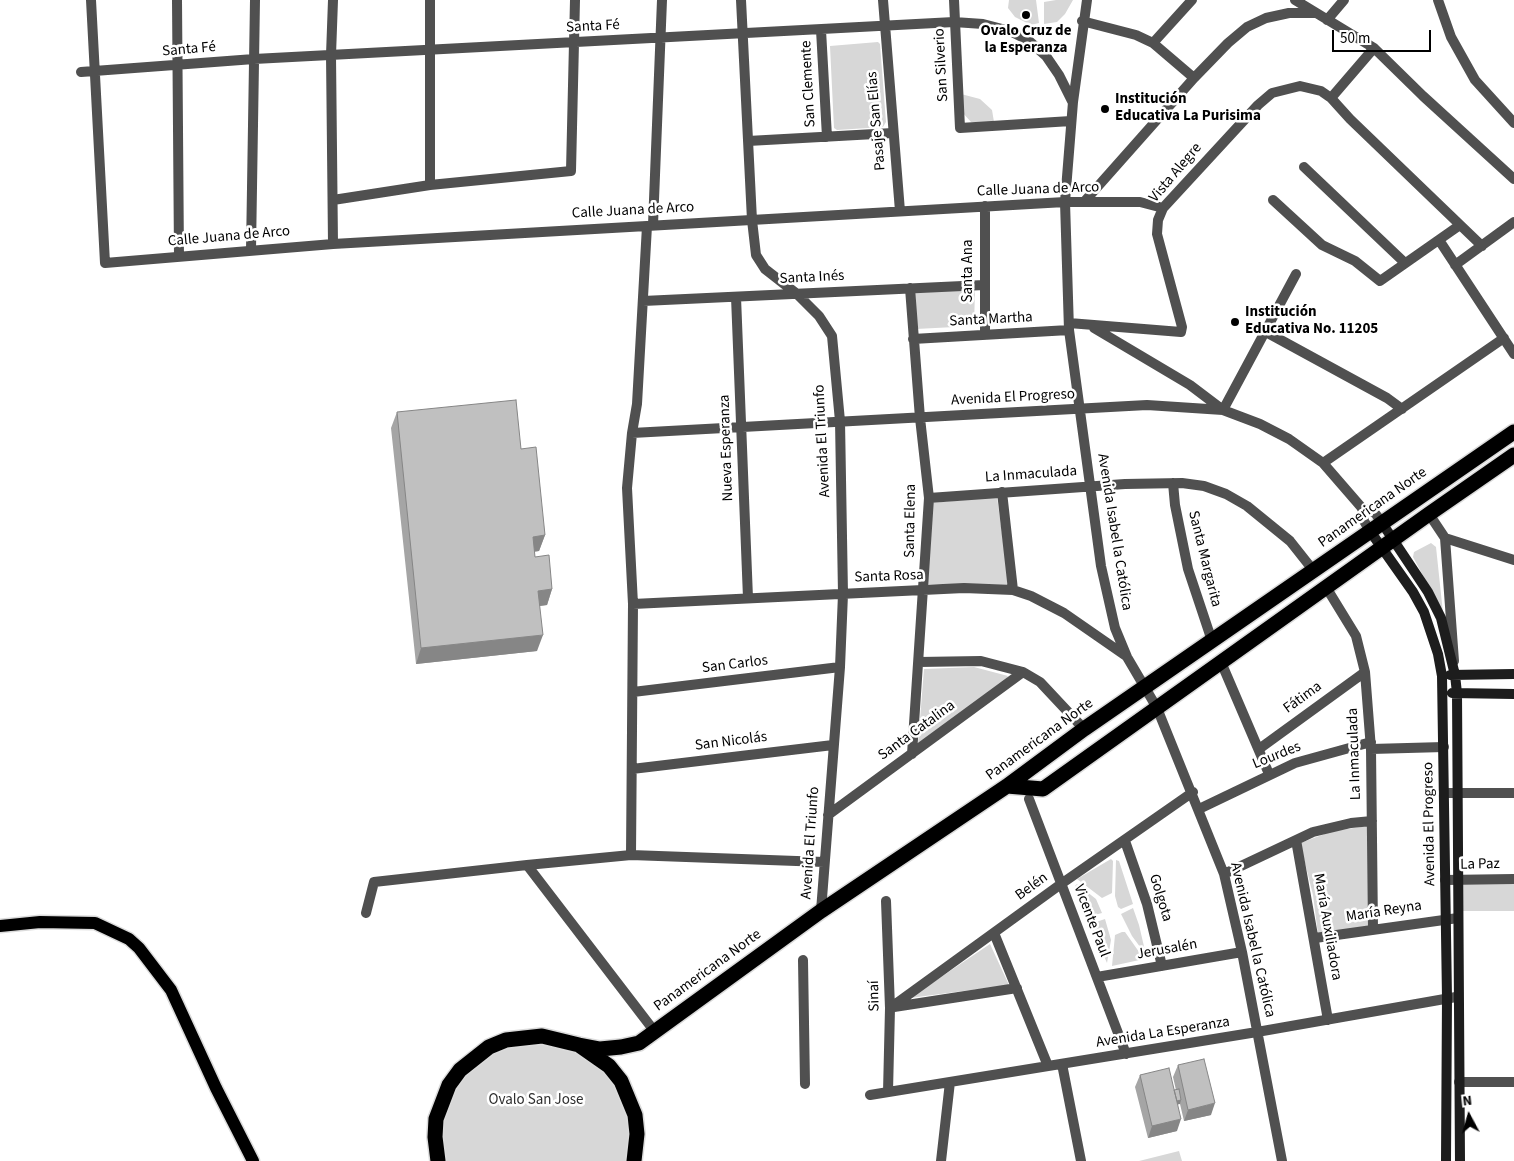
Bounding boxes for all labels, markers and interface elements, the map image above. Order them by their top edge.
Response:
marker: Ovalo Cruz de la Esperanza [1020,9,1032,21]
street label: Santa Fé [566,17,620,37]
scale bar [1334,20,1433,52]
place label: Ovalo Cruz de la Esperanza [981,23,1071,58]
street label: San Silverio [931,28,953,102]
text: 50 m [1340,28,1370,49]
street label: Santa Fé [161,39,217,61]
street label: San Clemente [798,40,820,128]
street label: Pasaje San Elías [864,71,890,171]
place label: Institución Educativa La Purisima [1115,91,1261,126]
marker: Institución Educativa La Purisima [1099,103,1111,115]
street label: Vista Alegre [1146,140,1206,206]
street label: Calle Juana de Arco [976,179,1100,201]
street label: Calle Juana de Arco [571,199,695,223]
street label: Calle Juana de Arco [167,223,291,251]
street label: Santa Ana [960,240,978,302]
street label: Santa Inés [779,267,845,289]
place label: Institución Educativa No. 11205 [1245,304,1378,339]
street label: Santa Martha [949,309,1033,331]
marker: Institución Educativa No. 11205 [1229,316,1241,328]
street label: Avenida El Triunfo [811,384,835,498]
street label: Avenida El Progreso [951,386,1075,410]
street label: Nueva Esperanza [716,394,738,502]
street label: Avenida Isabel la Católica [1093,452,1135,612]
street label: La Inmaculada [984,463,1078,487]
street label: Panamericana Norte [1315,464,1431,552]
street label: Santa Elena [901,484,921,558]
street label: Santa Margarita [1183,509,1225,609]
street label: Santa Rosa [854,567,924,587]
street label: San Carlos [701,652,769,678]
street label: Fátima [1280,678,1326,718]
street label: Panamericana Norte [983,695,1097,785]
street label: Santa Catalina [875,697,959,765]
street label: La Inmaculada [1344,708,1366,800]
street label: San Nicolás [694,729,768,755]
street label: Lourdes [1250,738,1304,774]
street label: Avenida El Progreso [1420,762,1440,886]
street label: Avenida El Triunfo [798,786,824,900]
street label: La Paz [1460,856,1500,874]
street label: Avenida Isabel la Católica [1225,861,1279,1019]
street label: Belén [1012,869,1052,905]
street label: Golgota [1144,872,1176,924]
street label: María Auxiliadora [1309,872,1345,982]
street label: Vicente Paul [1069,882,1113,960]
street label: María Reyna [1345,897,1423,927]
street label: Panamericana Norte [651,926,765,1016]
street label: Jerusalén [1135,936,1199,964]
street label: Sinaí [866,980,884,1012]
street label: Avenida La Esperanza [1095,1014,1231,1052]
north arrow [1444,1091,1494,1141]
text: N [1462,1091,1473,1112]
park label: Ovalo San Jose [489,1092,583,1110]

